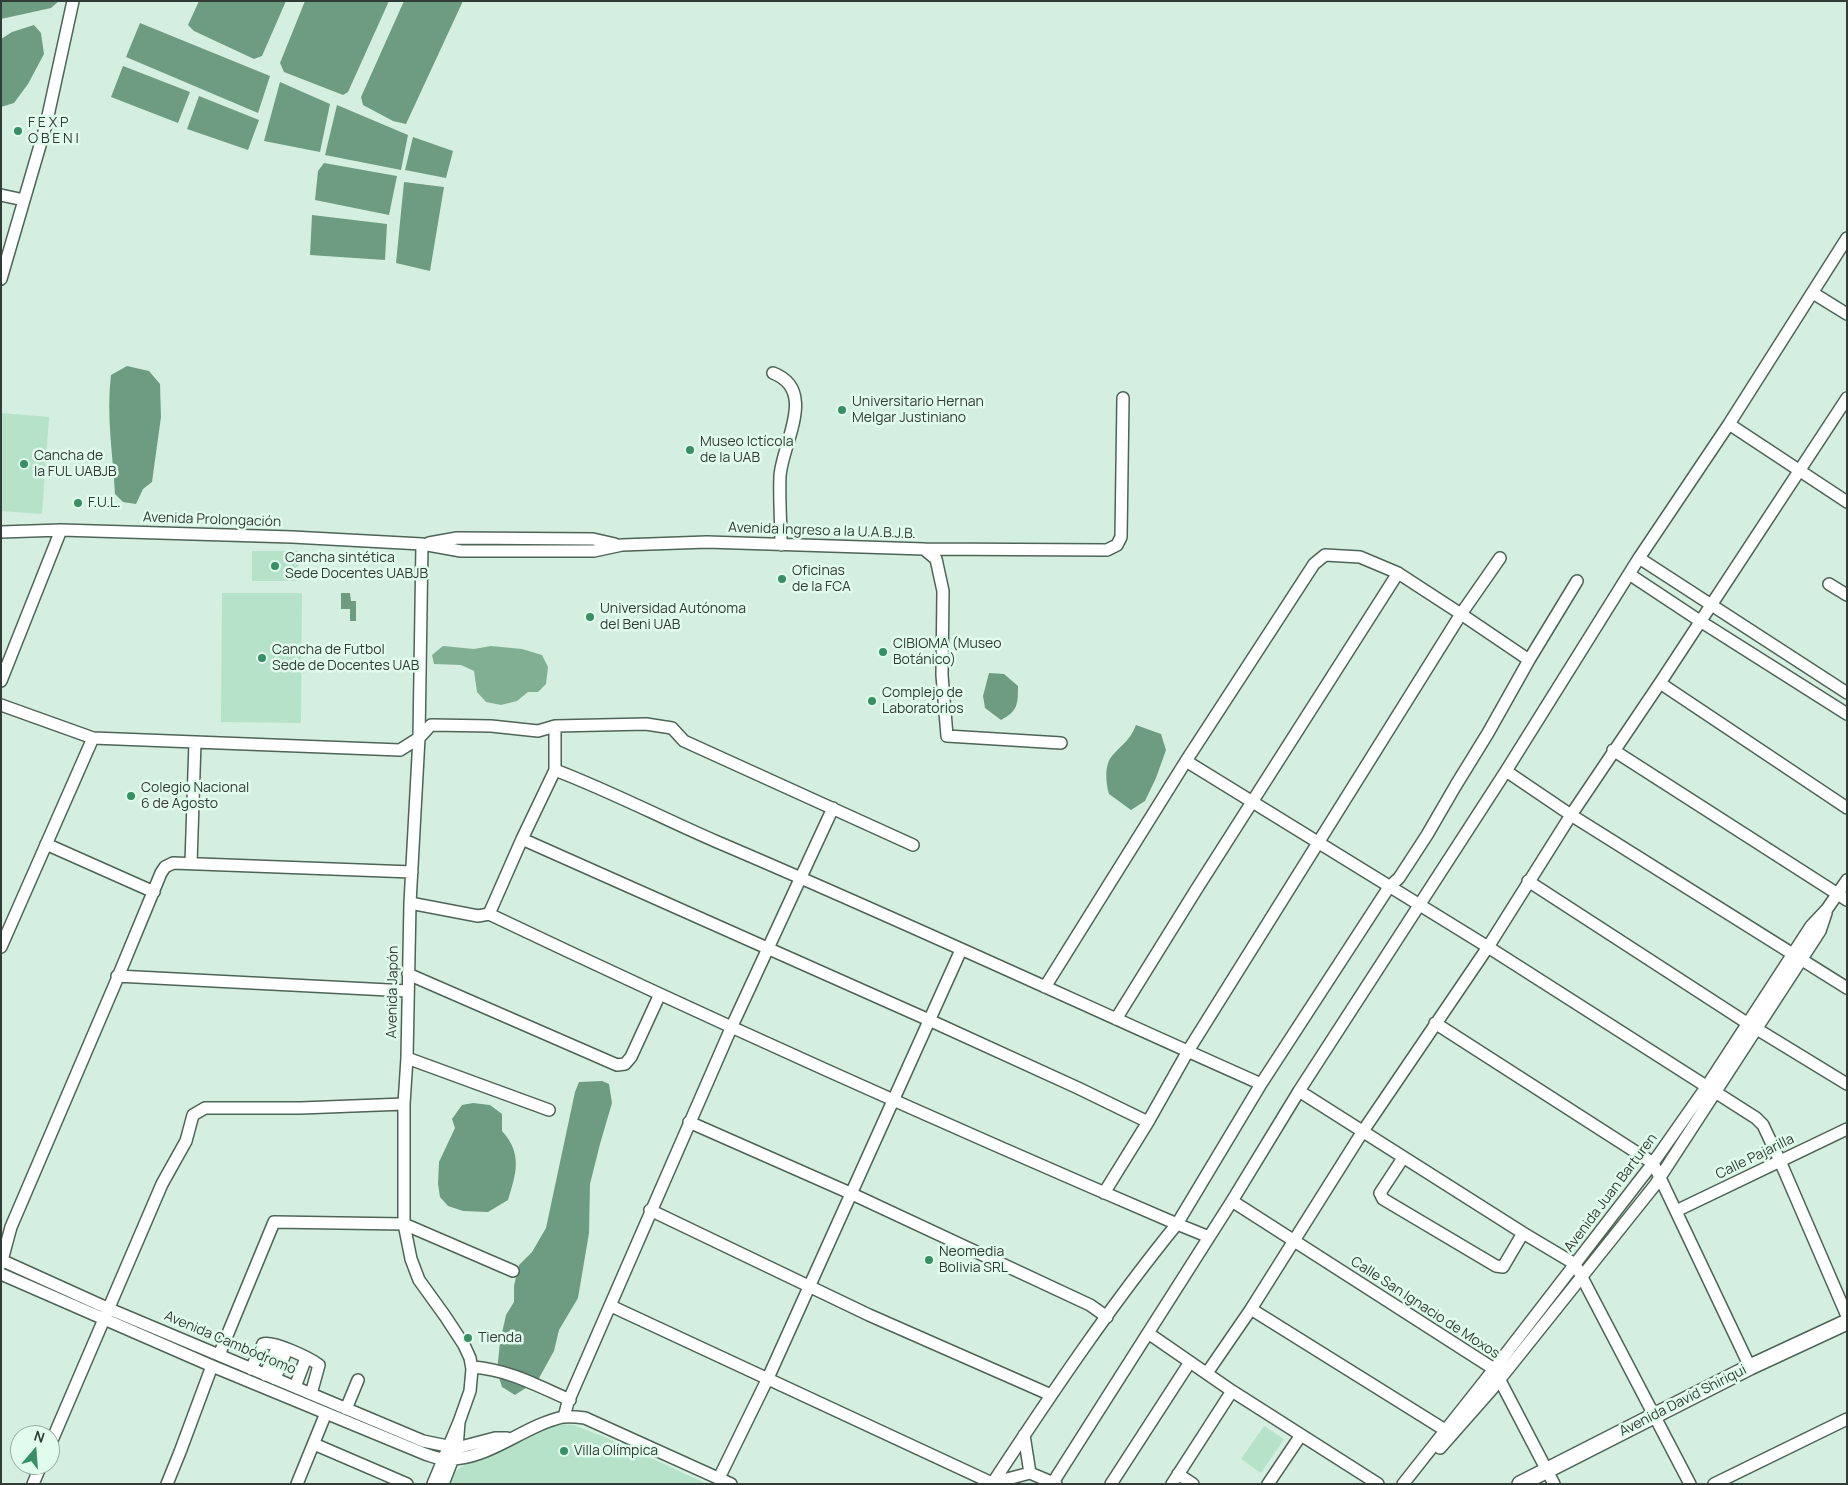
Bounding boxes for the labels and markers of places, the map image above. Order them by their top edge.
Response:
place label: F E X P O B E N I [28,115,79,148]
marker: F E X P O B E N I [12,125,24,137]
place label: Universitario Hernan Melgar Justiniano [852,394,984,427]
marker: Universitario Hernan Melgar Justiniano [836,404,848,416]
place label: Museo Ictícola de la UAB [700,434,793,467]
marker: Museo Ictícola de la UAB [684,444,696,456]
place label: Cancha de la FUL UABJB [34,448,117,481]
marker: Cancha de la FUL UABJB [18,458,30,470]
place label: F.U.L. [88,495,121,511]
marker: F.U.L. [72,497,84,509]
place label: Cancha sintética Sede Docentes UABJB [285,550,428,582]
marker: Cancha sintética Sede Docentes UABJB [269,560,281,572]
place label: Oficinas de la FCA [792,563,851,596]
marker: Oficinas de la FCA [776,573,788,585]
place label: Universidad Autónoma del Beni UAB [600,601,746,634]
marker: Universidad Autónoma del Beni UAB [584,611,596,623]
place label: CIBIOMA (Museo Botánico) [893,636,1002,669]
place label: Cancha de Futbol Sede de Docentes UAB [272,642,419,674]
marker: CIBIOMA (Museo Botánico) [877,646,889,658]
marker: Cancha de Futbol Sede de Docentes UAB [256,652,268,664]
place label: Complejo de Laboratorios [882,685,964,718]
marker: Complejo de Laboratorios [866,695,878,707]
place label: Colegio Nacional 6 de Agosto [141,780,249,812]
marker: Colegio Nacional 6 de Agosto [125,790,137,802]
place label: Neomedia Bolivia SRL [939,1244,1008,1276]
marker: Neomedia Bolivia SRL [923,1254,935,1266]
place label: Tienda [478,1330,522,1346]
marker: Tienda [462,1332,474,1344]
place label: Villa Olímpica [574,1443,658,1459]
marker: Villa Olímpica [558,1445,570,1457]

